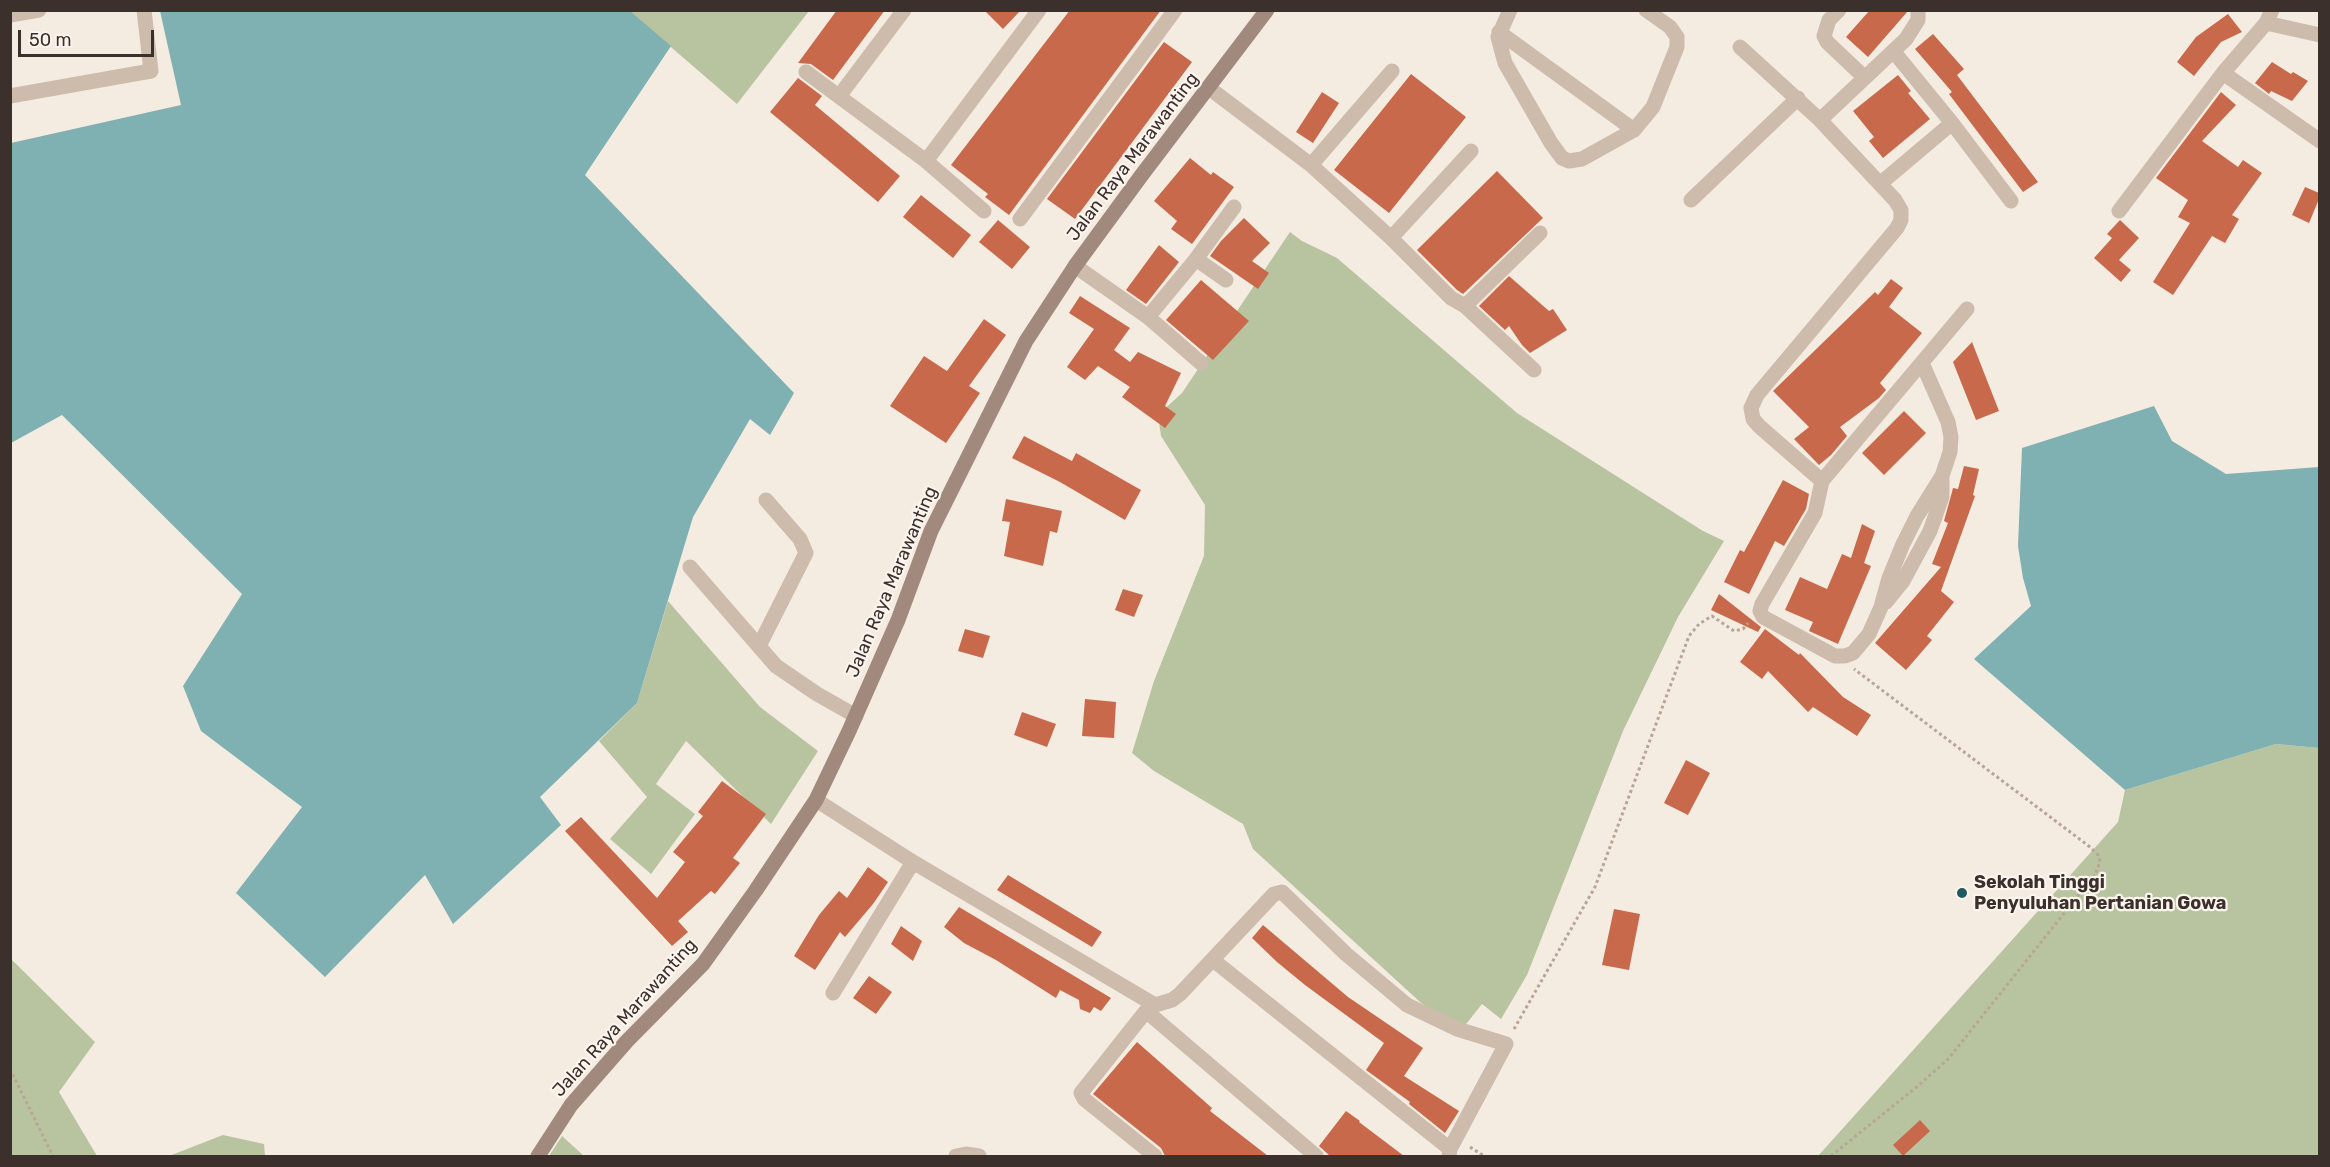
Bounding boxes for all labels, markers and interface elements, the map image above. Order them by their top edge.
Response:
scale bar [21,18,158,56]
text: 50 m [29,29,72,51]
street label: Jalan Raya Marawanting [1063,69,1203,245]
street label: Jalan Raya Marawanting [842,483,942,681]
place label: Sekolah Tinggi Penyuluhan Pertanian Gowa [1974,872,2226,914]
marker: Sekolah Tinggi Penyuluhan Pertanian Gowa [1955,886,1969,900]
street label: Jalan Raya Marawanting [548,935,702,1101]

